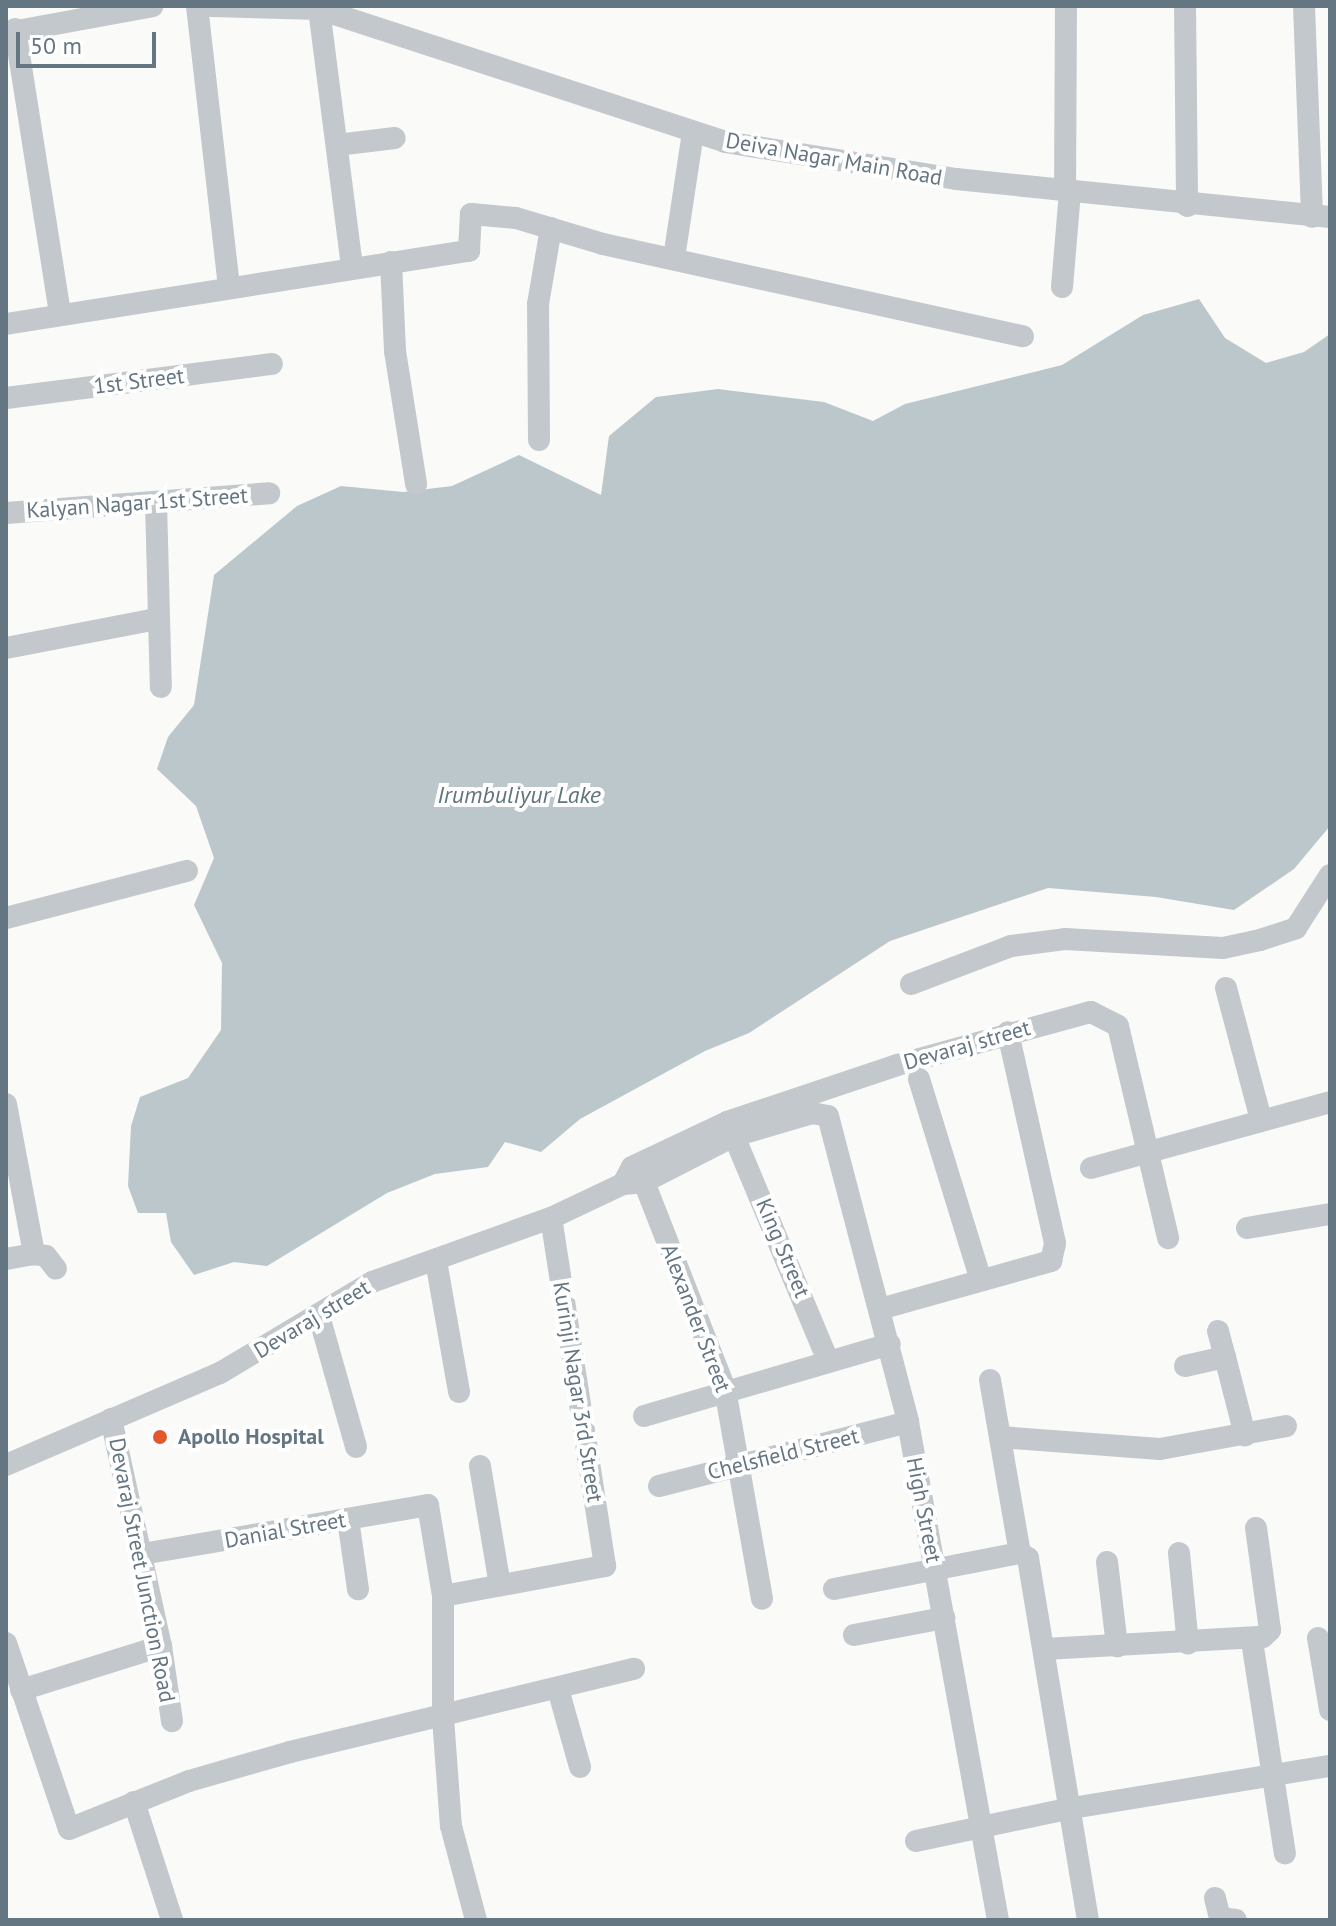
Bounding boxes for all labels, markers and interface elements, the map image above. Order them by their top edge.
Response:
scale bar [20,16,160,66]
text: 50 m [30,30,82,61]
street label: Deiva Nagar Main Road [724,127,944,191]
street label: 1st Street [92,362,186,400]
street label: Kalyan Nagar 1st Street [25,482,249,524]
water label: Irumbuliyur Lake [437,781,601,809]
street label: Devaraj street [901,1014,1033,1076]
street label: King Street [750,1194,816,1302]
street label: Alexander Street [656,1240,736,1396]
street label: Devaraj street [249,1274,375,1364]
street label: Kurinji Nagar 3rd Street [548,1280,608,1504]
street label: Chelsfield Street [705,1422,861,1486]
place label: Apollo Hospital [178,1424,324,1450]
marker: Apollo Hospital [149,1426,171,1448]
street label: Devaraj Street Junction Road [103,1436,181,1704]
street label: High Street [901,1455,947,1565]
street label: Danial Street [222,1506,348,1554]

